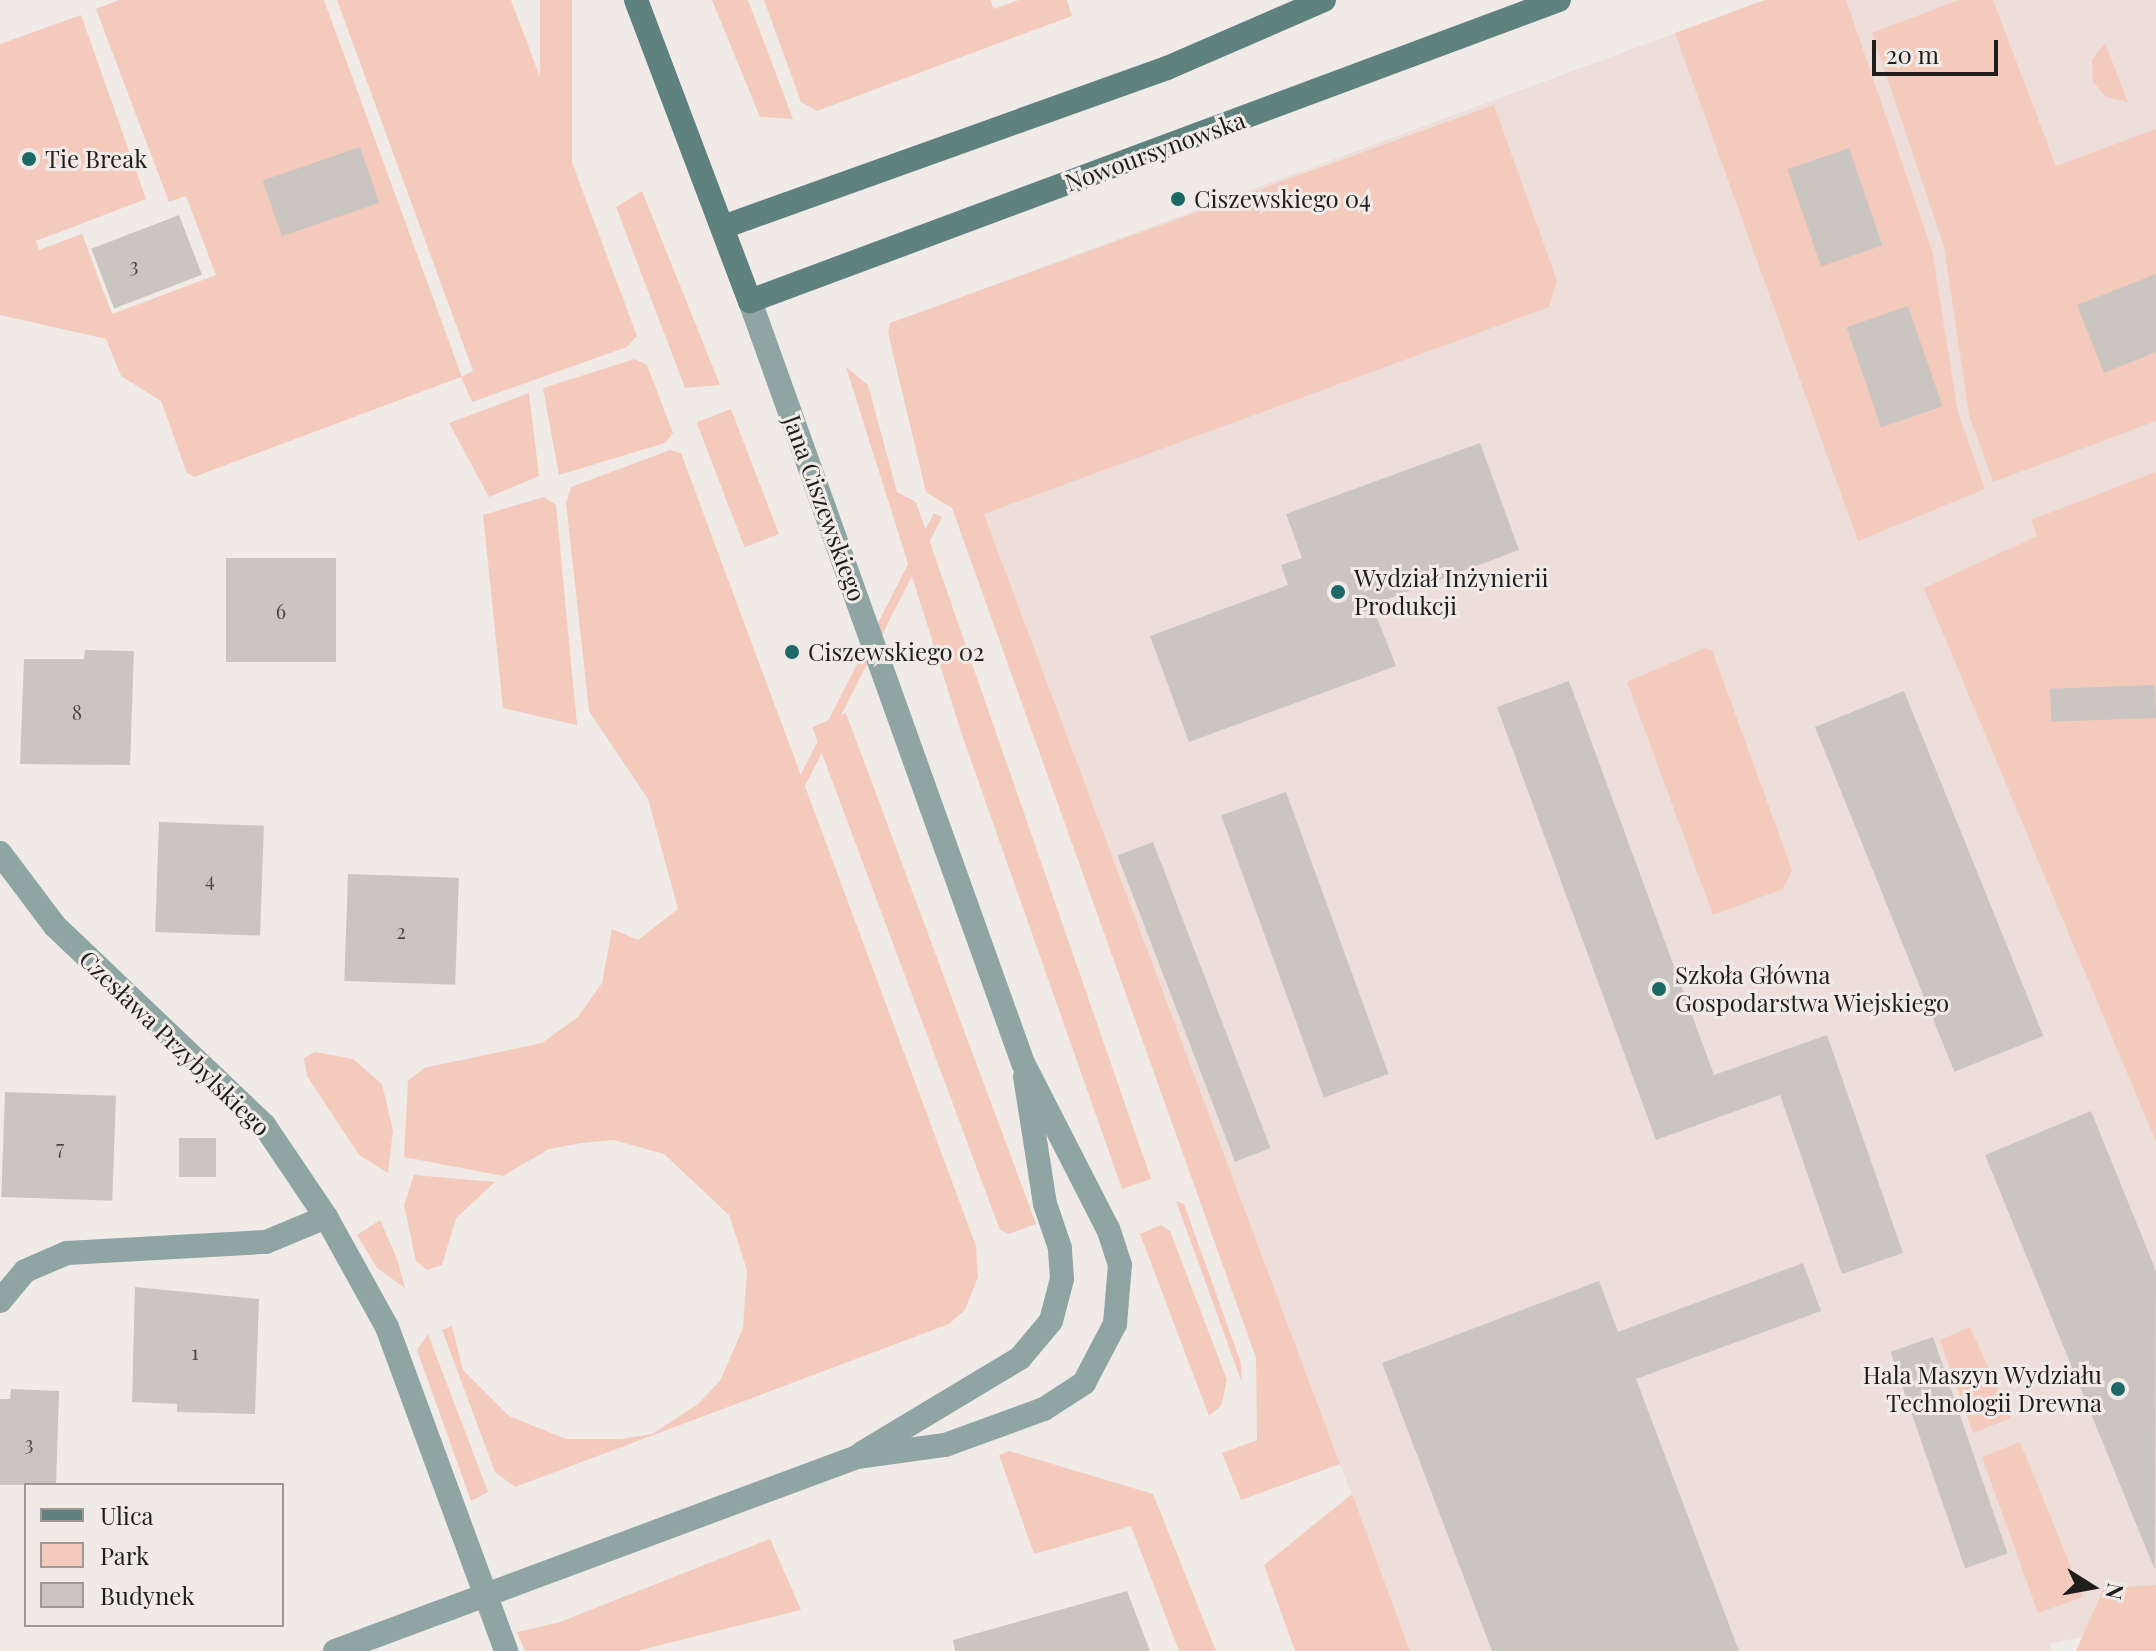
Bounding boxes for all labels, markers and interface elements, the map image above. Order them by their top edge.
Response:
scale bar [1876,24,2002,74]
text: 20 m [1886,38,1939,70]
street label: Nowoursynowska [1061,105,1249,197]
place label: Tie Break [45,145,147,173]
marker: Tie Break [20,150,38,168]
place label: Ciszewskiego 04 [1194,185,1371,213]
marker: Ciszewskiego 04 [1169,190,1187,208]
house number: 3 [129,252,139,276]
street label: Jana Ciszewskiego [778,411,872,605]
place label: Wydział Inżynierii Produkcji [1354,564,1549,620]
marker: Wydział Inżynierii Produkcji [1329,583,1347,601]
house number: 6 [276,598,286,622]
place label: Ciszewskiego 02 [808,638,985,666]
marker: Ciszewskiego 02 [783,643,801,661]
house number: 8 [72,699,82,723]
house number: 4 [205,866,215,890]
house number: 2 [396,918,406,942]
street label: Czesława Przybylskiego [74,944,276,1142]
place label: Szkoła Główna Gospodarstwa Wiejskiego [1675,961,1950,1017]
marker: Szkoła Główna Gospodarstwa Wiejskiego [1650,980,1668,998]
house number: 7 [56,1134,64,1158]
house number: 1 [191,1339,199,1363]
place label: Hala Maszyn Wydziału Technologii Drewna [1862,1361,2102,1417]
marker: Hala Maszyn Wydziału Technologii Drewna [2109,1380,2127,1398]
house number: 3 [24,1430,34,1454]
legend [24,1483,284,1627]
text: Ulica [100,1499,154,1531]
text: Park [100,1539,149,1571]
north arrow [2052,1547,2132,1627]
text: Budynek [100,1579,195,1611]
text: N [2099,1581,2132,1602]

